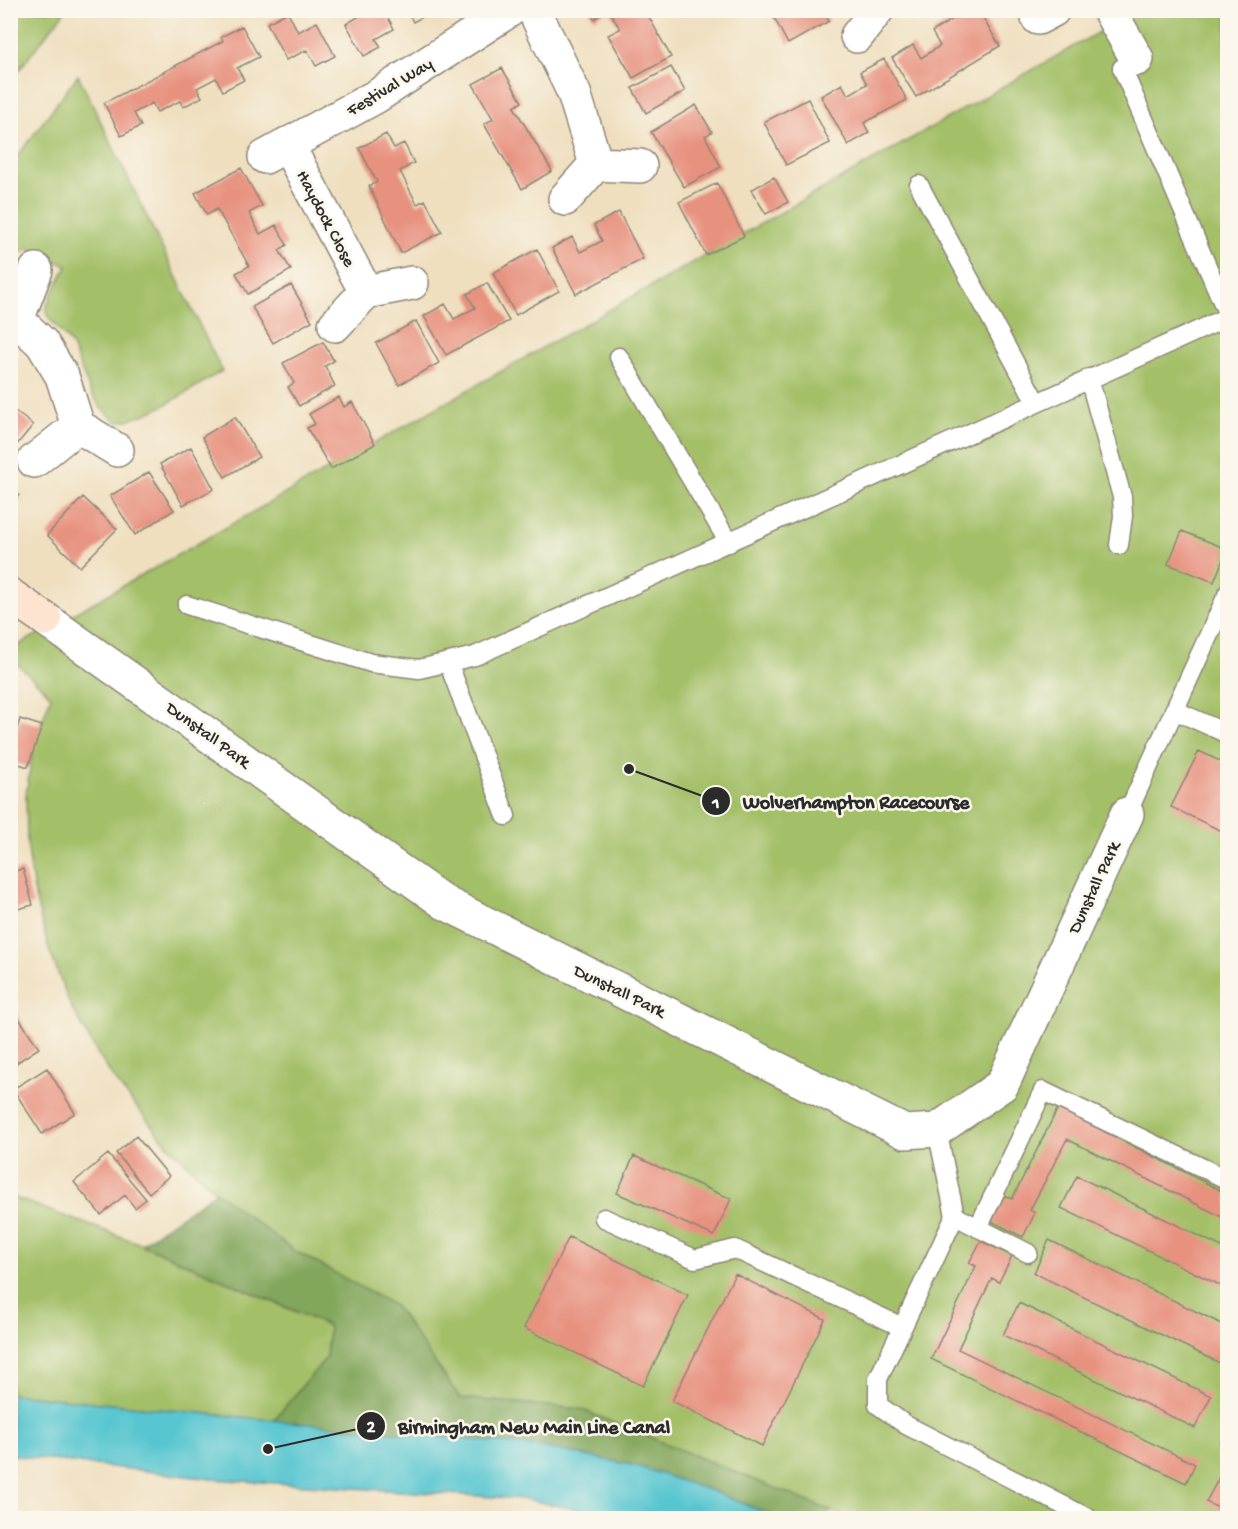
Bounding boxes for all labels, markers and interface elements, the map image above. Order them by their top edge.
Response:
street label: Festival Way [343,54,437,123]
street label: Haydock Close [291,167,359,272]
street label: Dunstall Park [160,698,255,775]
callout: Wolverhampton Racecourse [701,782,982,820]
text: Wolverhampton Racecourse [742,793,970,816]
text: 1 [711,794,720,815]
street label: Dunstall Park [1064,837,1127,938]
street label: Dunstall Park [569,961,670,1024]
callout: Birmingham New Main Line Canal [356,1407,682,1445]
text: 2 [367,1418,376,1439]
text: Birmingham New Main Line Canal [397,1418,671,1441]

